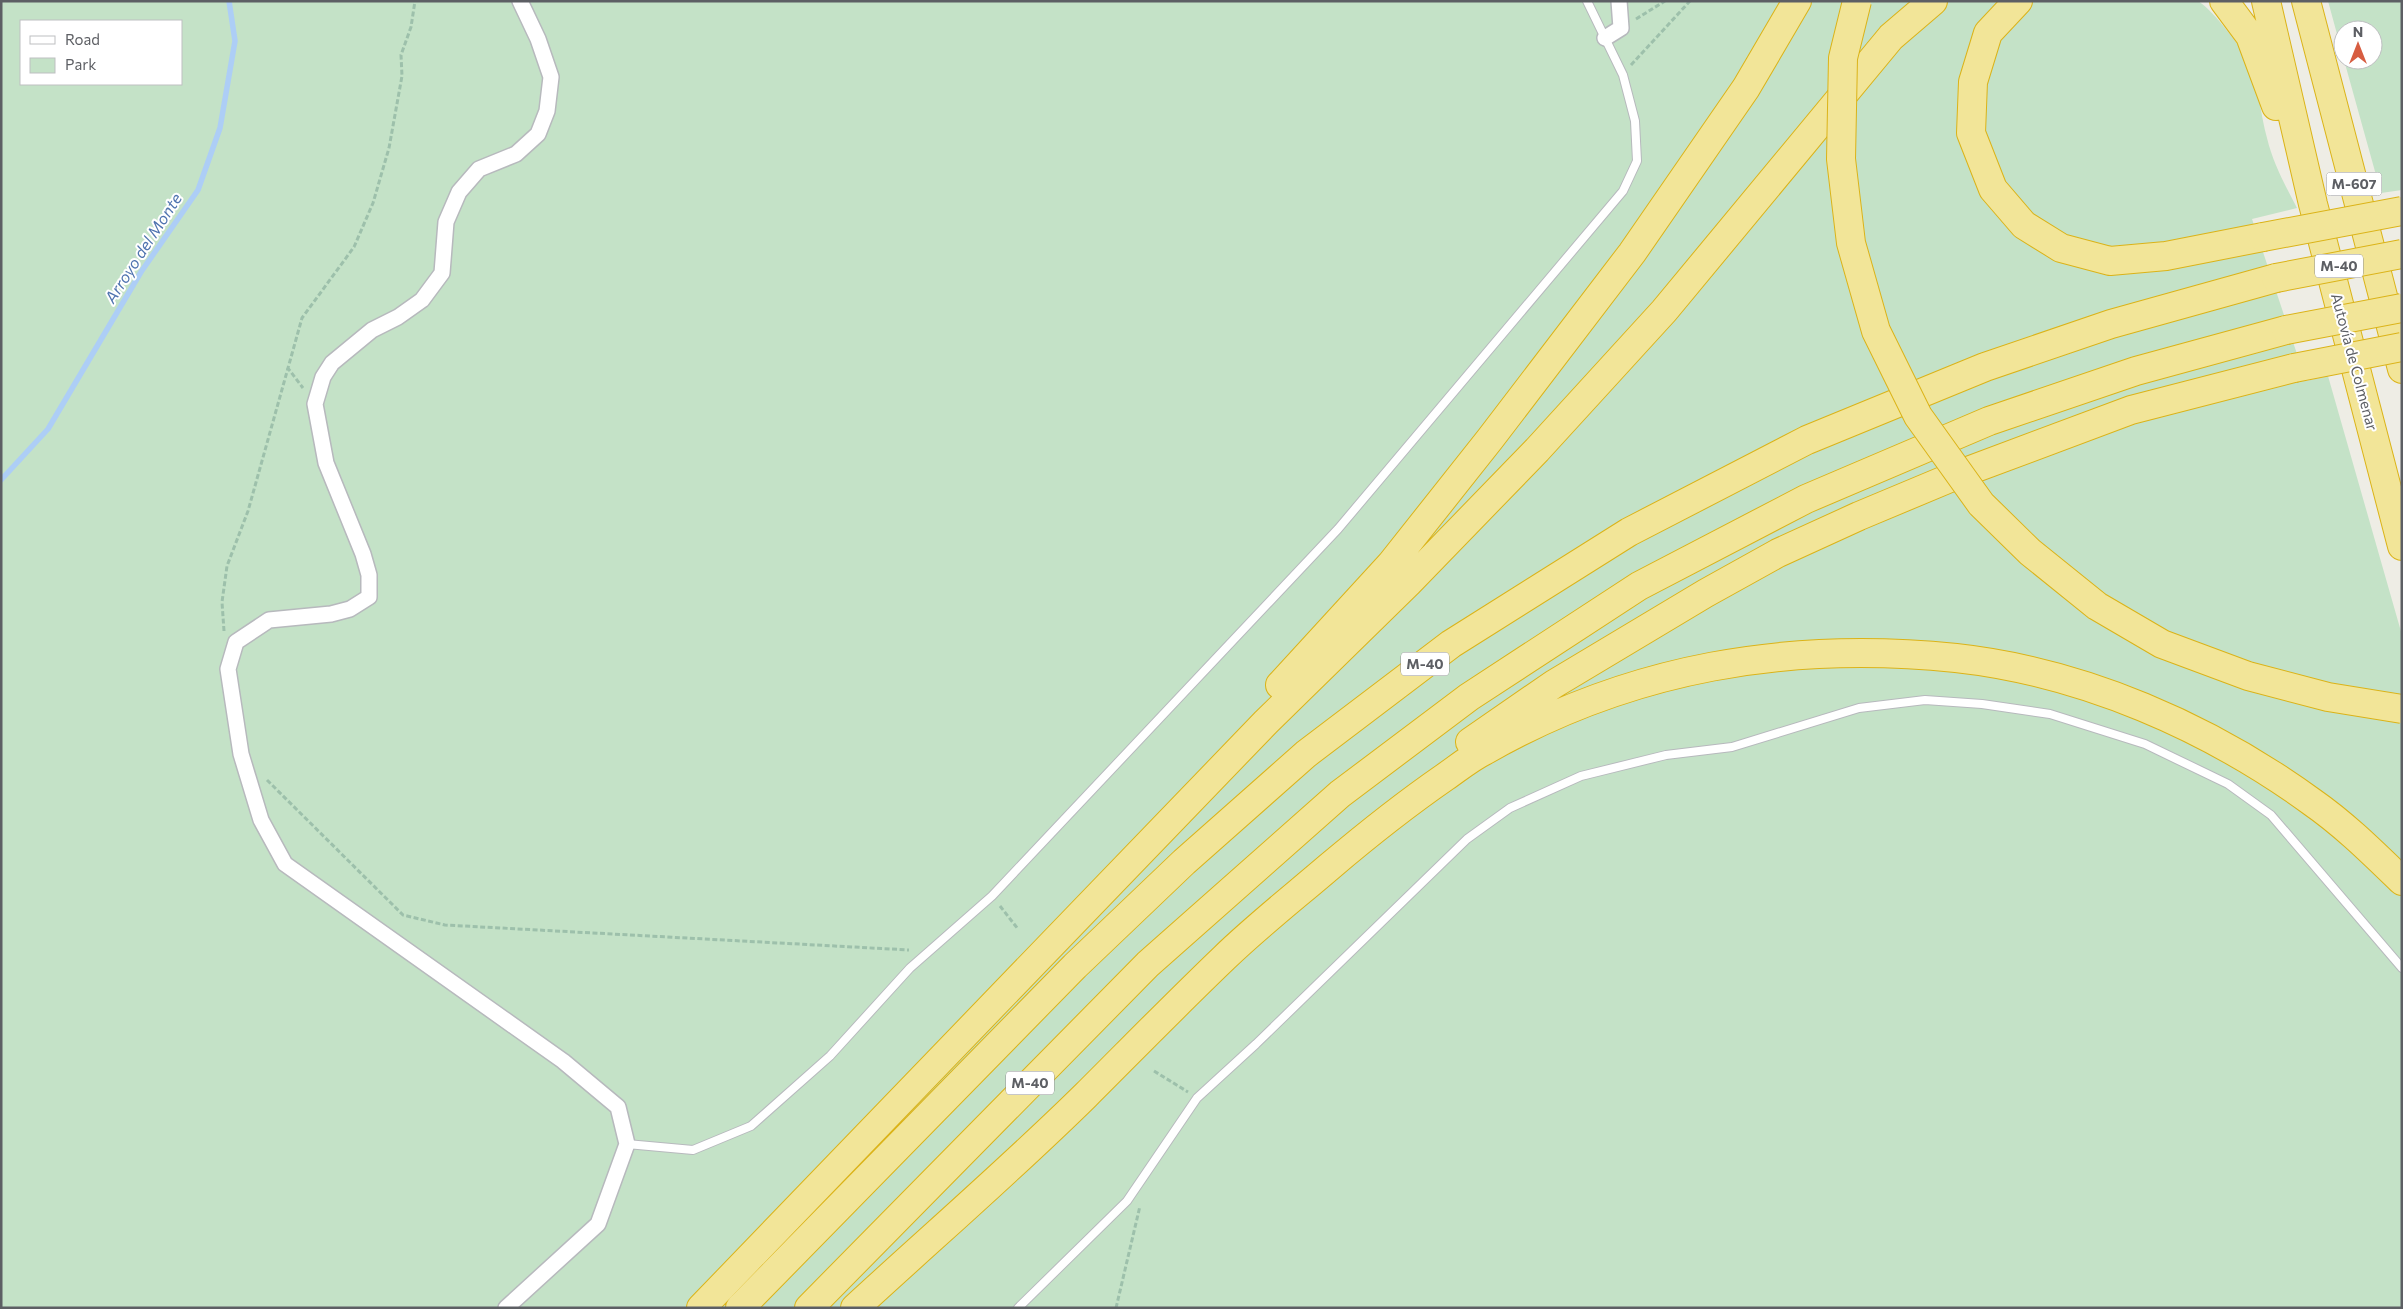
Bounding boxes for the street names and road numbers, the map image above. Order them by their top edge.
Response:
road number: M-607 [2326,172,2382,195]
road number: M-40 [2315,255,2363,278]
street label: Autovía de Colmenar [2328,291,2382,432]
road number: M-40 [1401,652,1449,676]
road number: M-40 [1006,1072,1054,1094]

